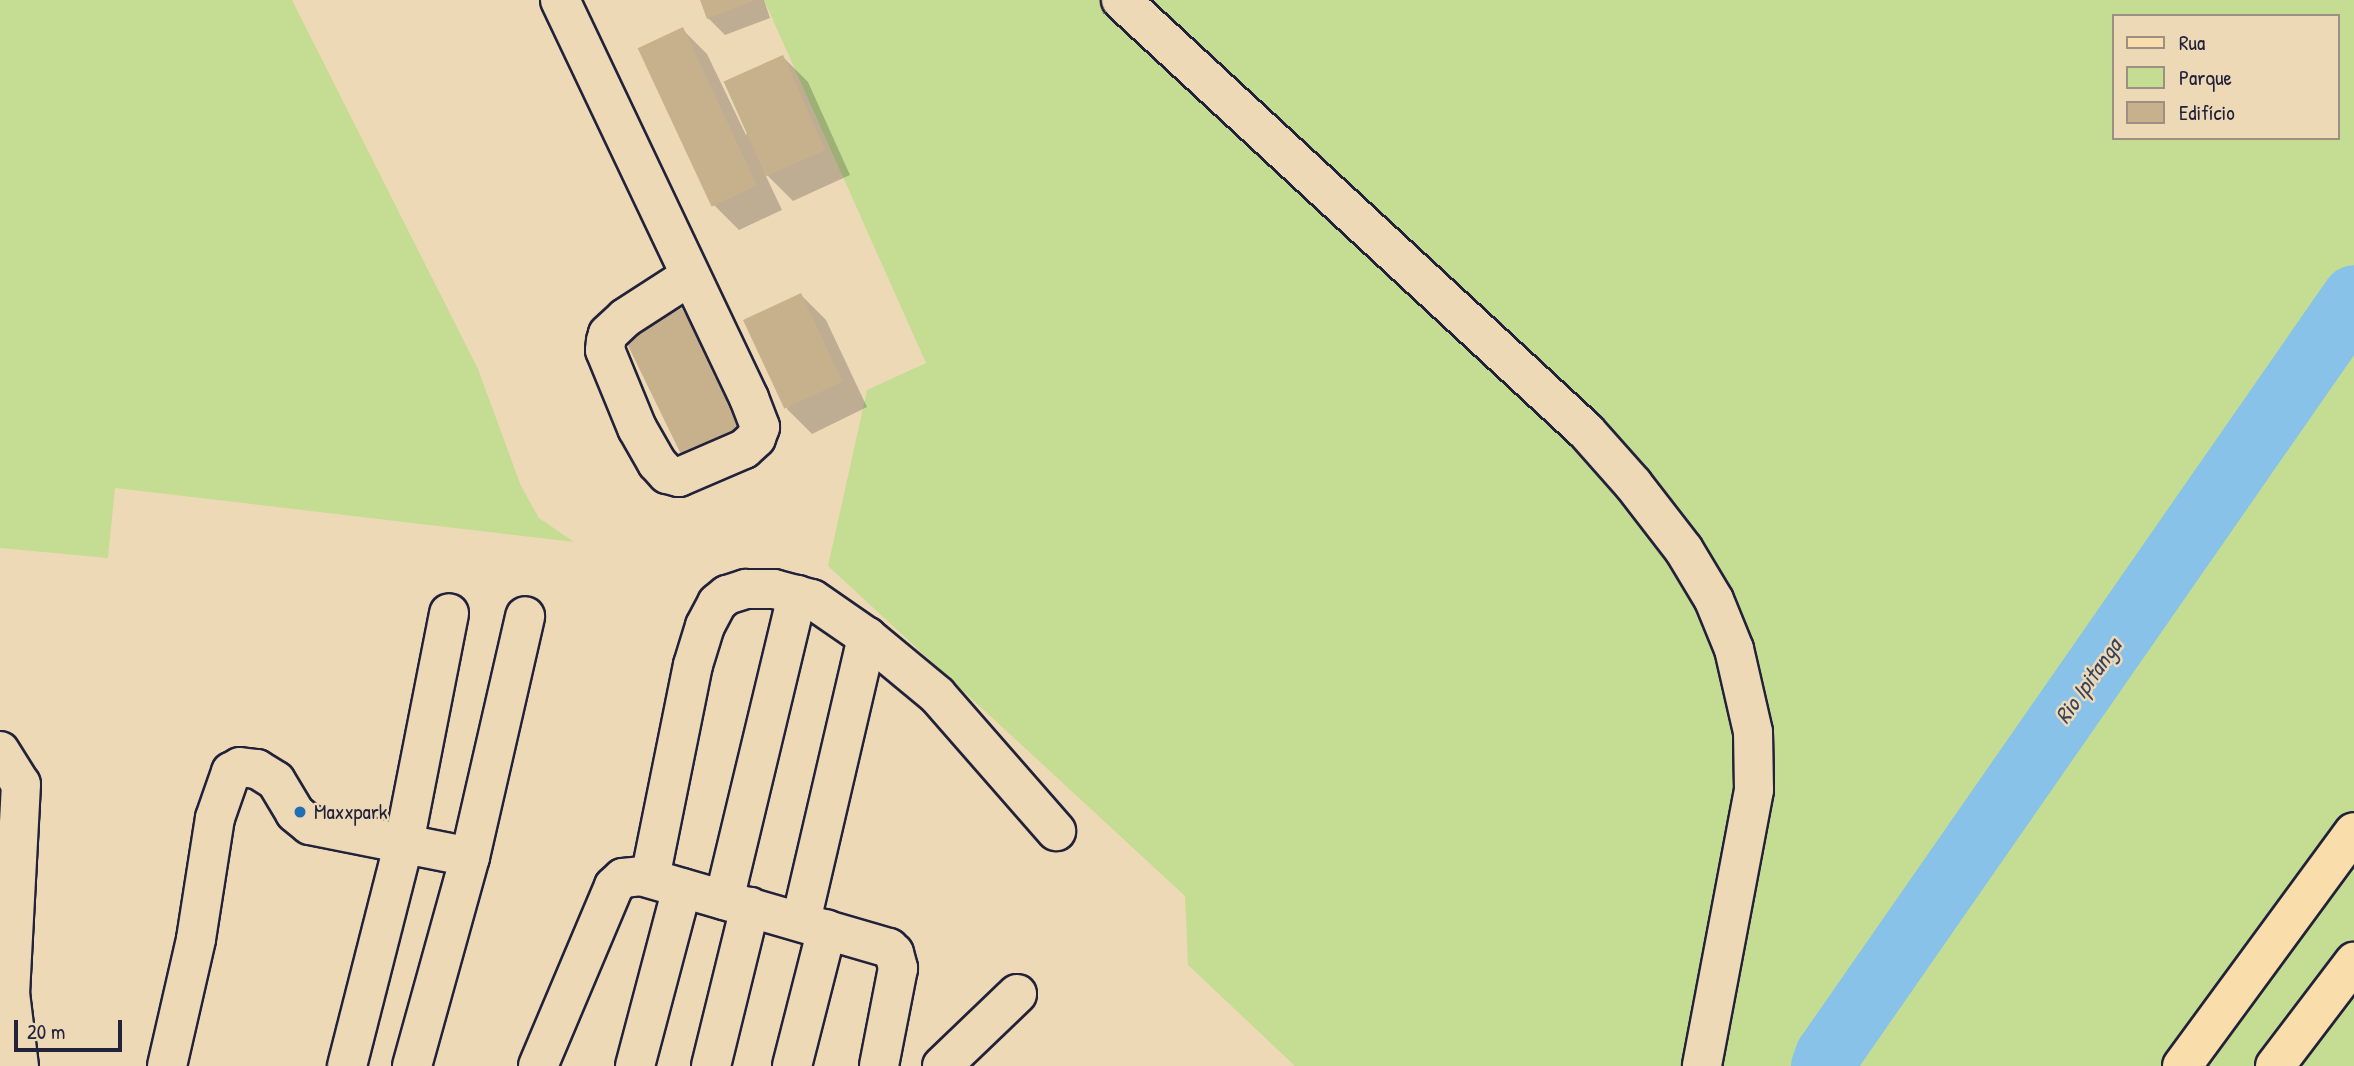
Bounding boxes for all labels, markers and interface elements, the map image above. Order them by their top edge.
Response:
legend [2112,14,2340,140]
text: Rua [2179,28,2205,57]
text: Parque [2179,63,2232,92]
text: Edifício [2179,98,2235,127]
water label: Rio Ipitanga [2049,633,2127,729]
place label: Maxxpark [314,799,388,825]
marker: Maxxpark [292,804,308,820]
scale bar [18,1006,126,1050]
text: 20 m [27,1017,65,1046]

